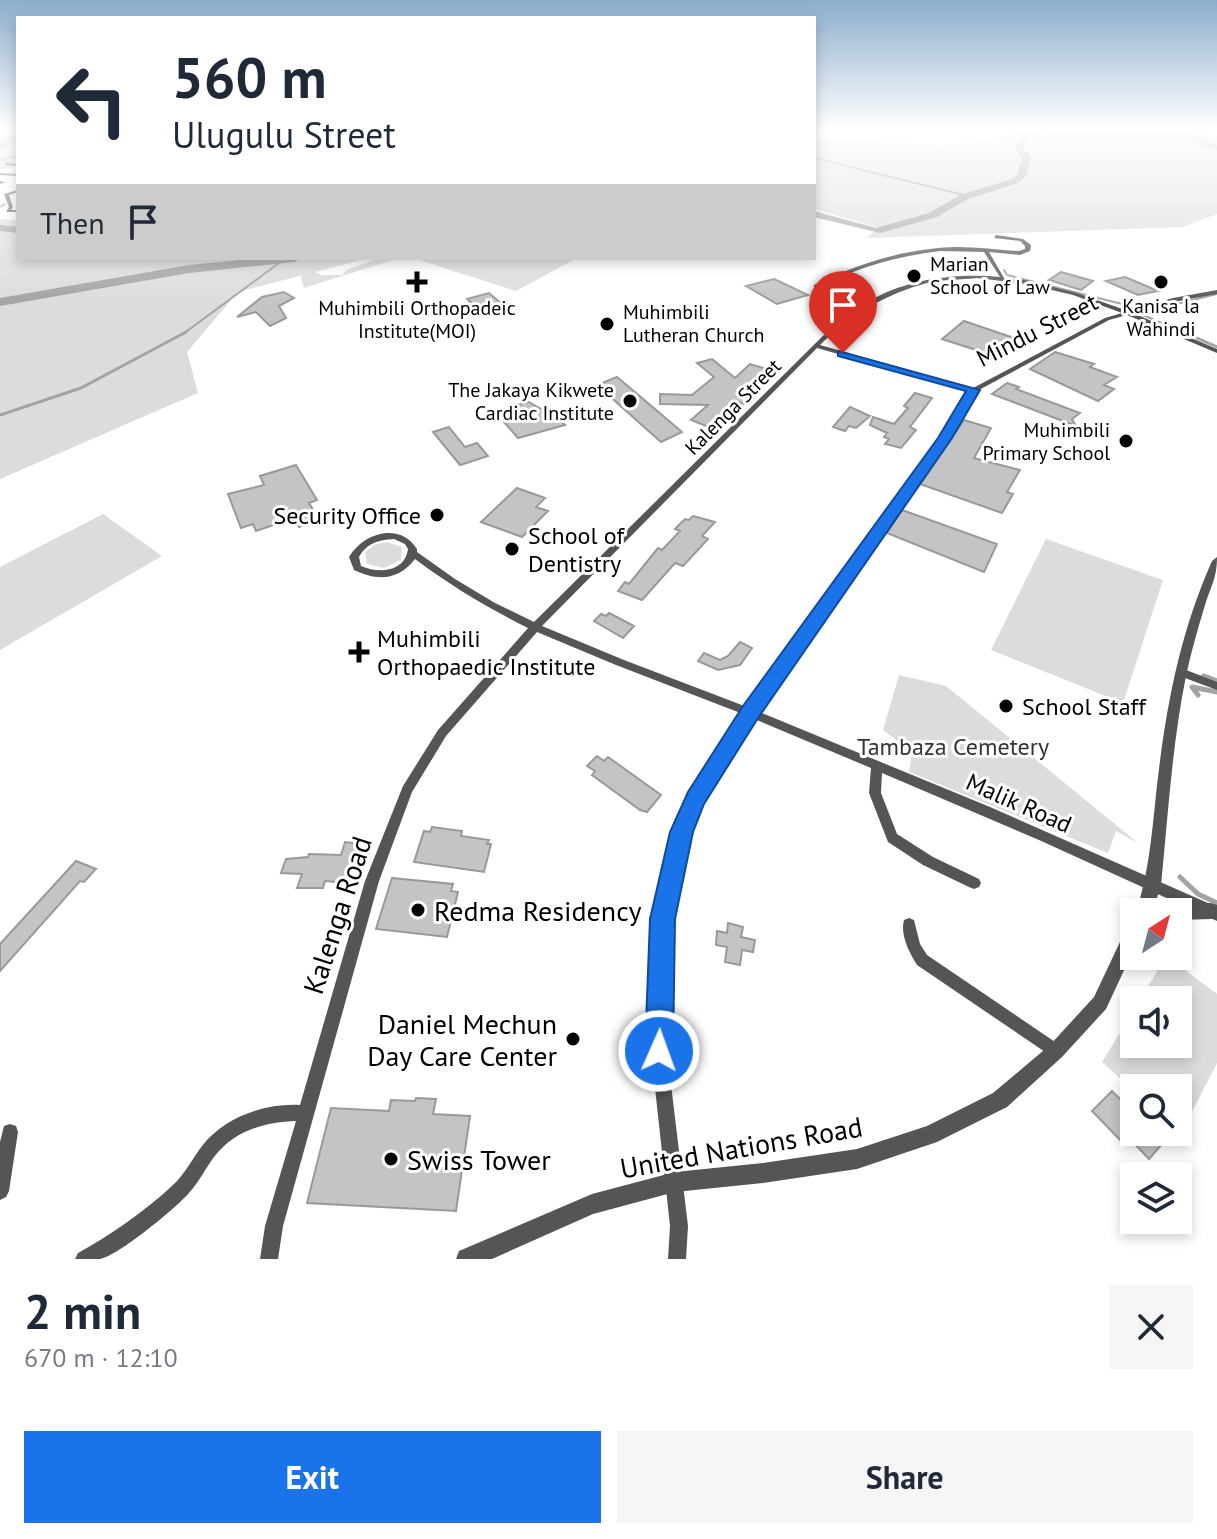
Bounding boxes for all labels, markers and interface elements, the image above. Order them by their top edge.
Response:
text: 560 m [172,41,327,113]
icon: left [40,48,144,152]
text: Ulugulu Street [172,111,396,158]
icon: arrive [121,200,165,244]
text: Then [40,203,105,242]
place label: Marian School of Law [930,251,1050,300]
marker: Marian School of Law [905,267,923,285]
marker: Muhimbili Orthopadeic Institute(MOI) [406,271,428,293]
pin [809,271,877,353]
marker: Kanisa la Wahindi [1152,273,1170,291]
icon: arrive [821,283,865,327]
street label: Mindu Street [971,286,1103,374]
place label: Kanisa la Wahindi [1122,293,1200,342]
place label: Muhimbili Orthopadeic Institute(MOI) [318,295,516,344]
place label: Muhimbili Lutheran Church [623,299,765,348]
marker: Muhimbili Lutheran Church [598,315,616,333]
street label: Kalenga Street [679,353,787,461]
place label: The Jakaya Kikwete Cardiac Institute [448,377,614,426]
marker: The Jakaya Kikwete Cardiac Institute [621,392,639,410]
place label: Muhimbili Primary School [983,417,1110,466]
marker: Muhimbili Primary School [1117,432,1135,450]
place label: Security Office [274,500,421,531]
marker: Security Office [428,506,446,524]
place label: School of Dentistry [528,520,625,579]
marker: School of Dentistry [503,540,521,558]
place label: Muhimbili Orthopaedic Institute [377,623,595,682]
marker: Muhimbili Orthopaedic Institute [348,641,370,663]
place label: School Staff [1022,691,1147,722]
marker: School Staff [997,697,1015,715]
park label: Tambaza Cemetery [857,731,1049,762]
street label: Malik Road [961,766,1077,840]
street label: Kalenga Road [294,831,380,999]
place label: Redma Residency [434,892,641,929]
north arrow [1120,898,1192,970]
map controls [1120,898,1192,1234]
marker: Redma Residency [409,901,427,919]
button: sound [1120,986,1192,1058]
place label: Daniel Mechun Day Care Center [367,1005,557,1074]
position arrow [617,1009,701,1093]
marker: Daniel Mechun Day Care Center [564,1030,582,1048]
button: search [1120,1074,1192,1146]
street label: United Nations Road [617,1107,865,1187]
place label: Swiss Tower [407,1141,551,1178]
marker: Swiss Tower [382,1150,400,1168]
button: layers [1120,1162,1192,1234]
text: 2 min [24,1280,141,1342]
button: close [1109,1285,1193,1369]
text: 670 m · 12:10 [24,1341,178,1374]
button: Exit [24,1431,601,1523]
button: Share [617,1431,1193,1523]

